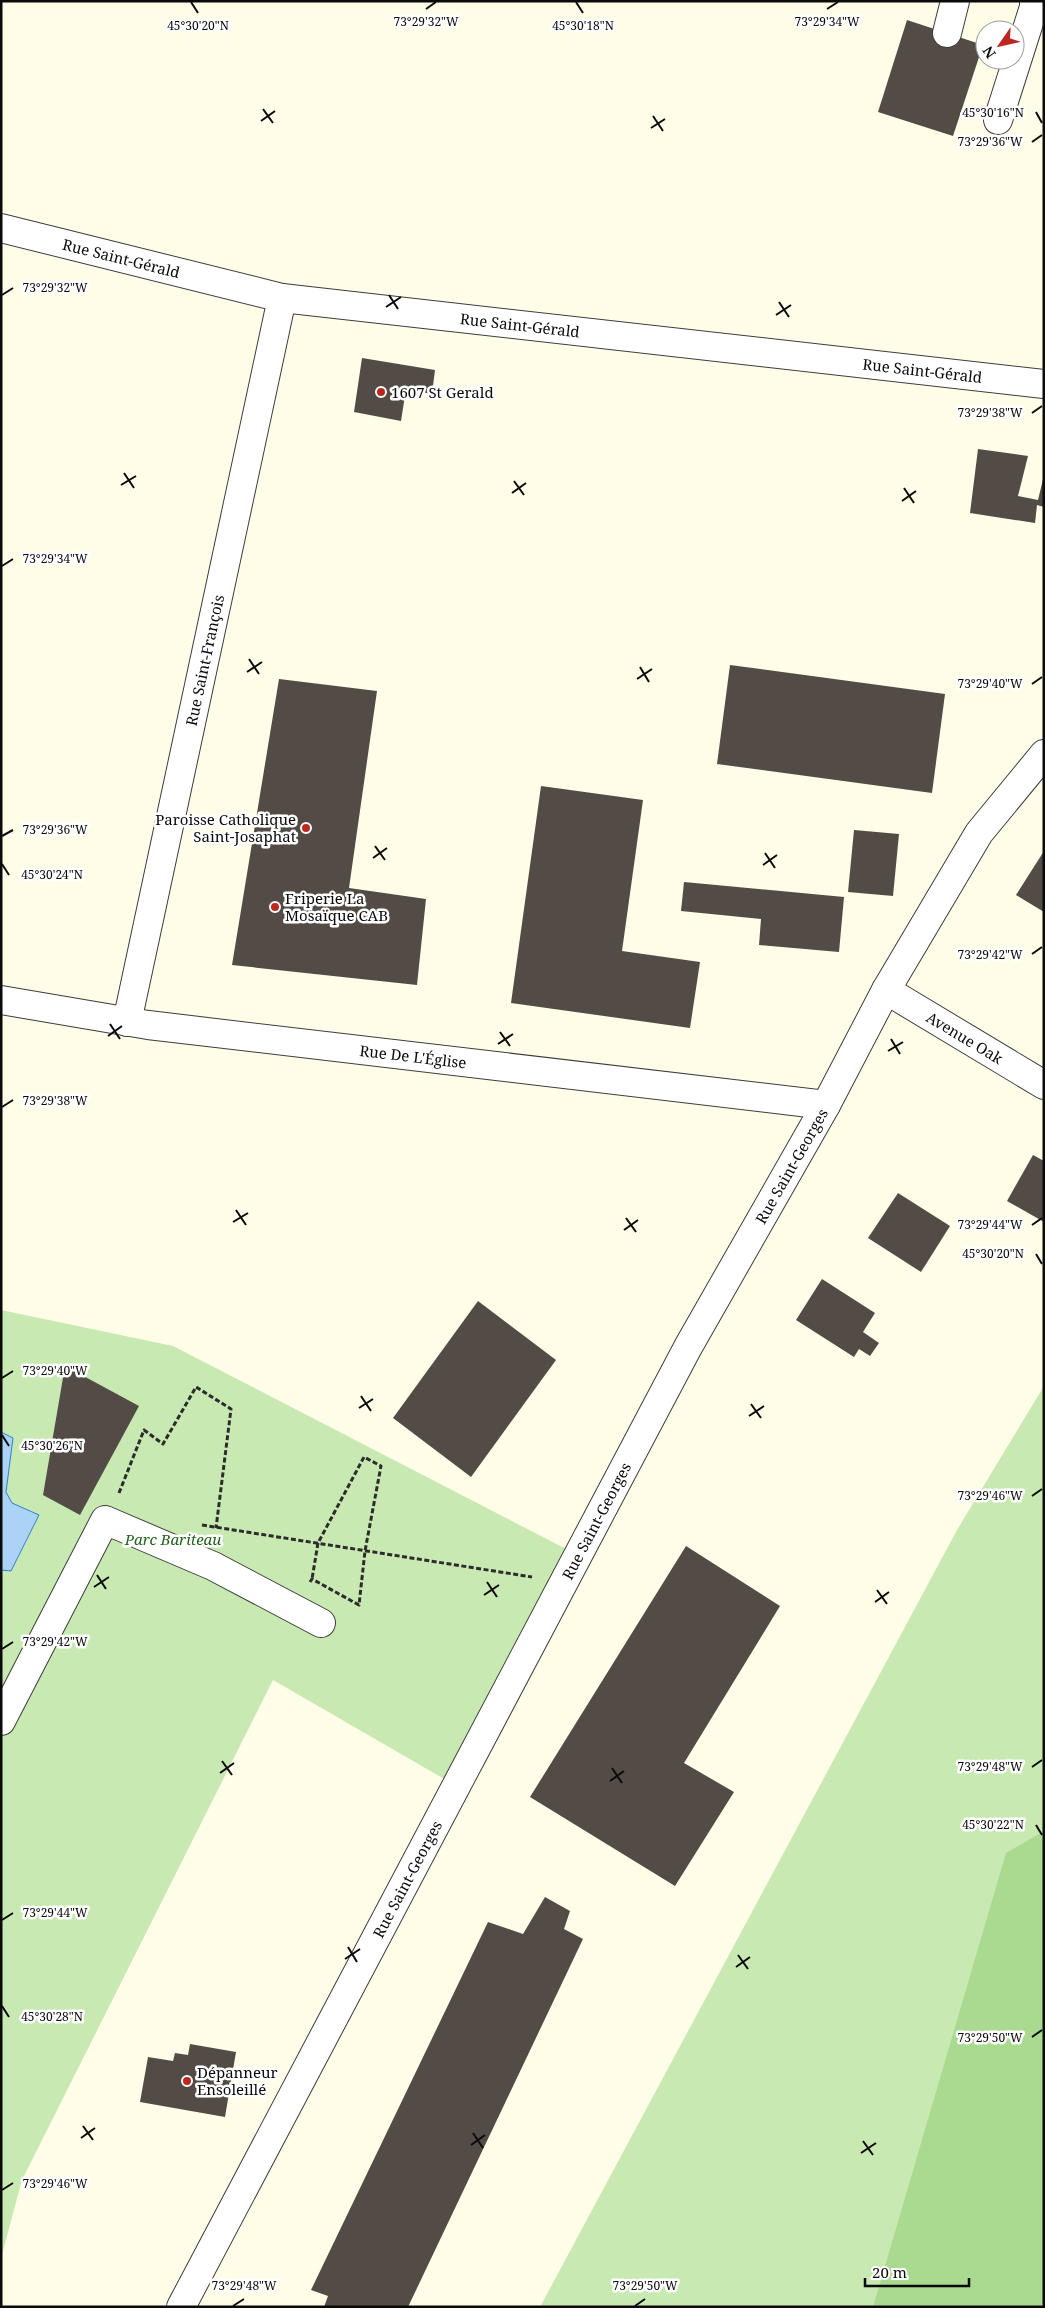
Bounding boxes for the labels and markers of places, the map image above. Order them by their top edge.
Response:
place label: 1607 St Gerald [391,382,494,402]
marker: 1607 St Gerald [375,386,387,398]
place label: Paroisse Catholique Saint-Josaphat [155,809,296,846]
marker: Paroisse Catholique Saint-Josaphat [300,822,312,834]
place label: Friperie La Mosaïque CAB [285,888,388,925]
marker: Friperie La Mosaïque CAB [269,901,281,913]
place label: Dépanneur Ensoleillé [197,2062,278,2099]
marker: Dépanneur Ensoleillé [181,2075,193,2087]

